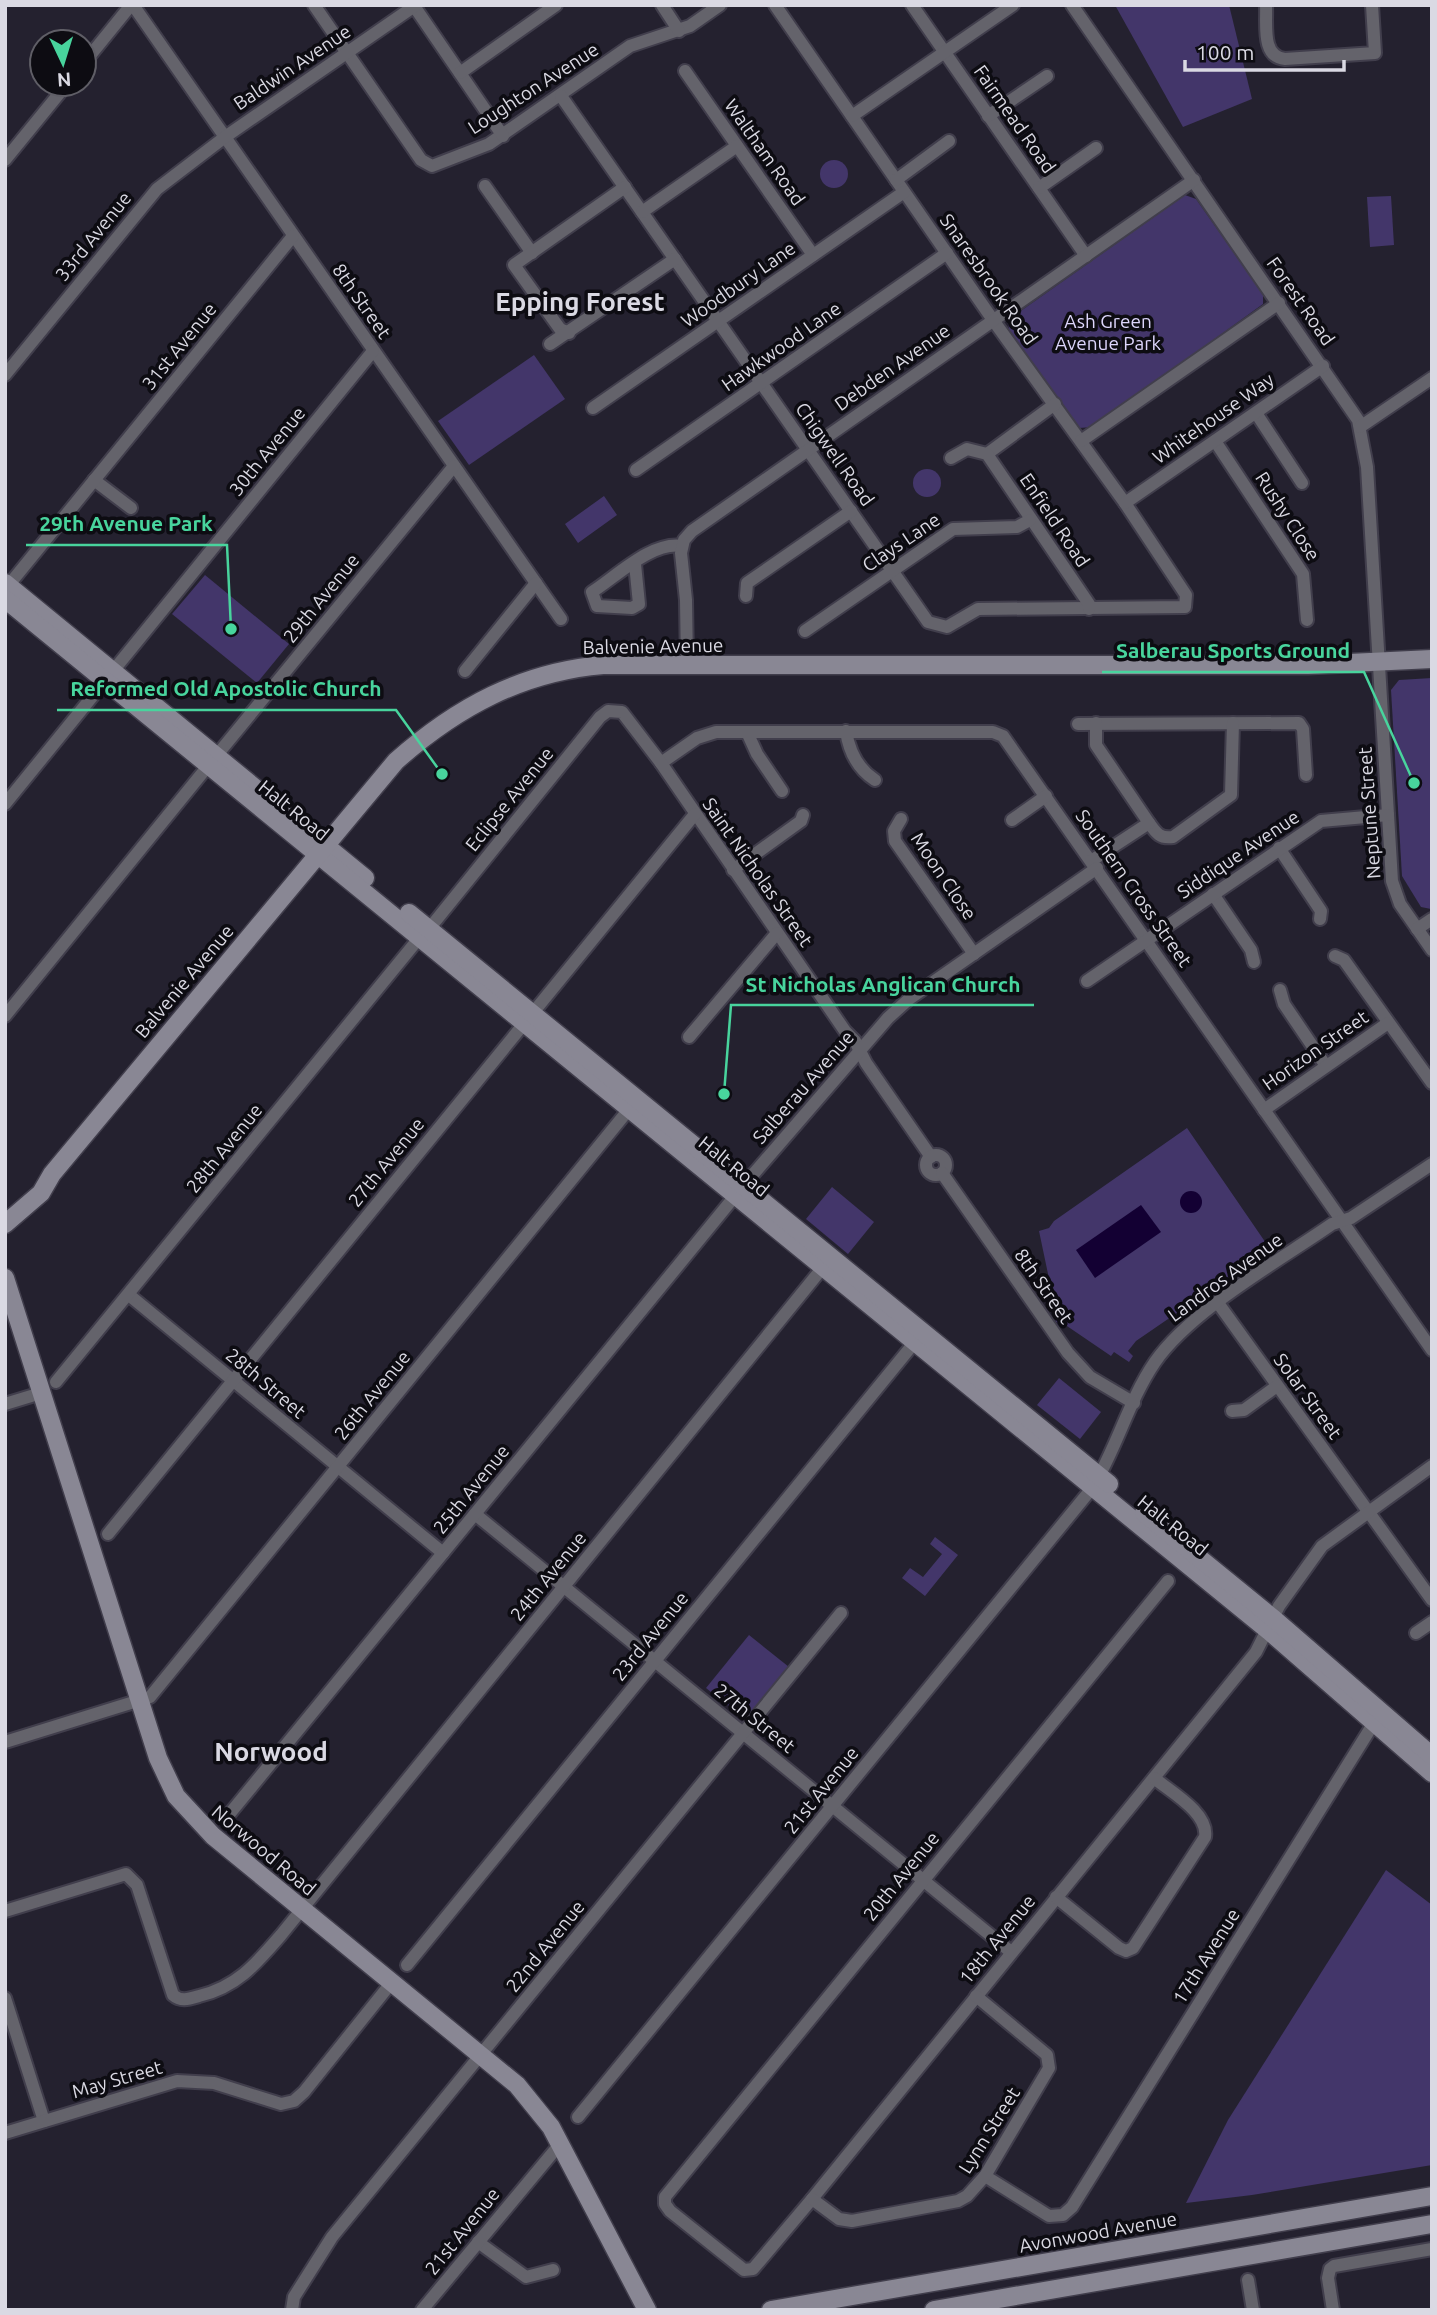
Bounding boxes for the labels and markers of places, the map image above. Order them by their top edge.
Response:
callout: 29th Avenue Park [26,503,227,545]
callout: Salberau Sports Ground [1102,630,1364,672]
callout: Reformed Old Apostolic Church [57,668,396,710]
callout: St Nicholas Anglican Church [731,963,1034,1005]

